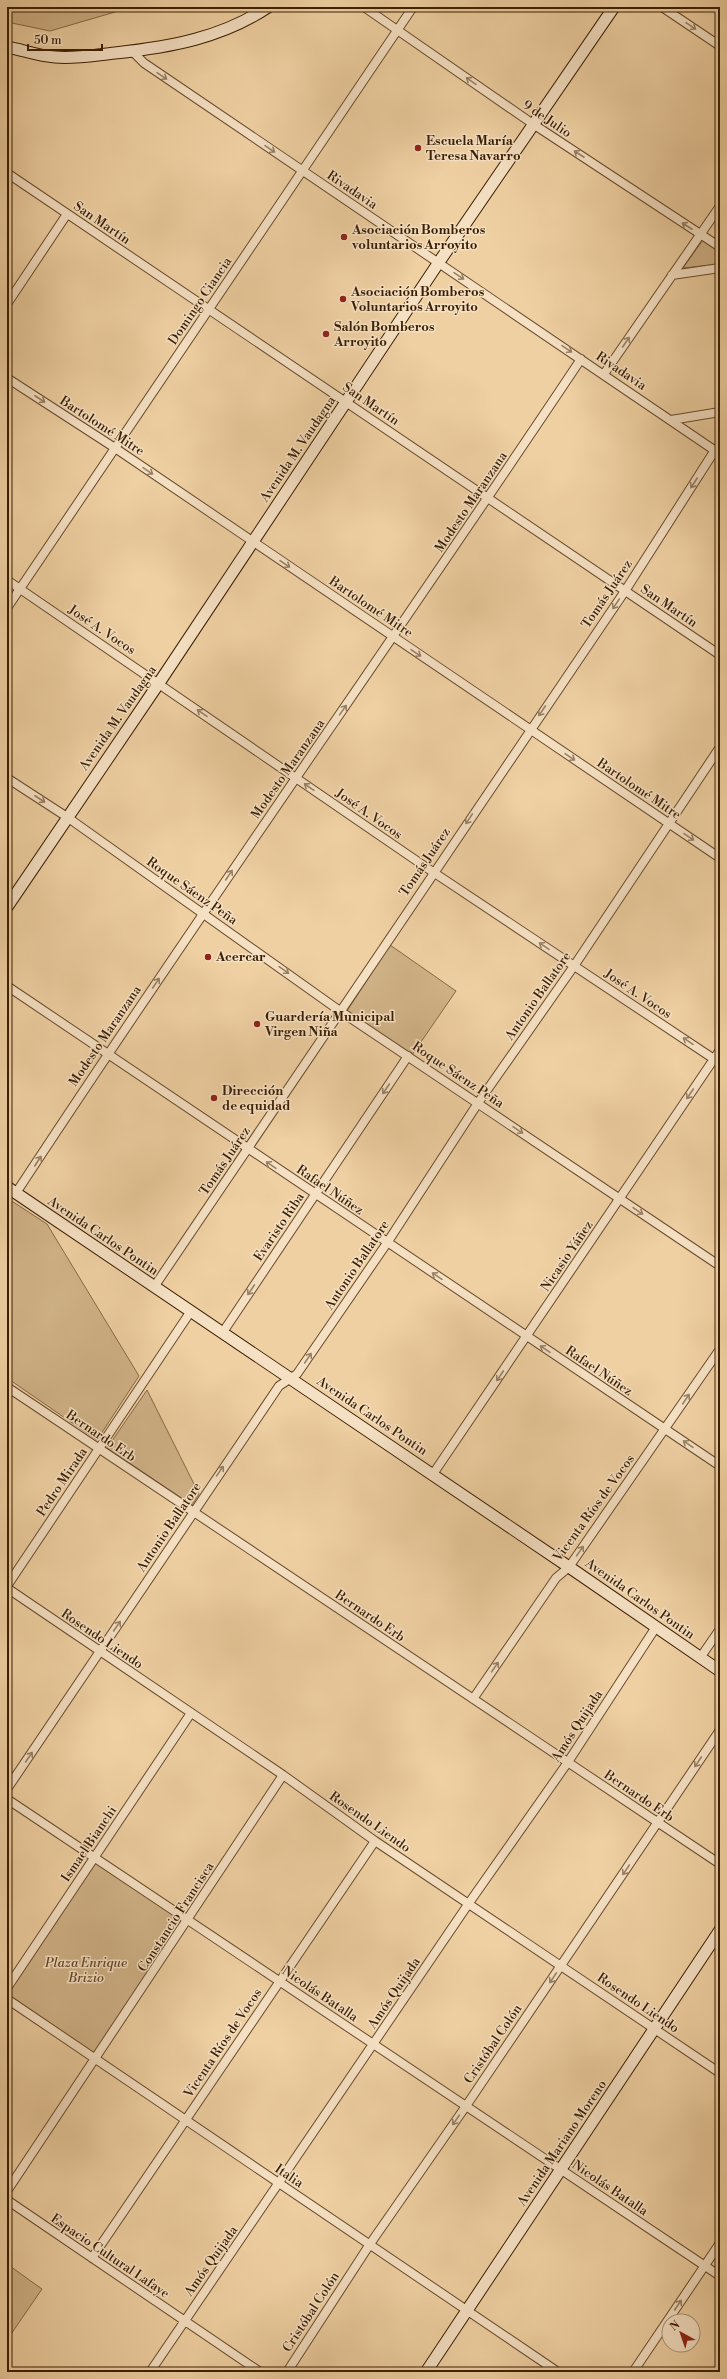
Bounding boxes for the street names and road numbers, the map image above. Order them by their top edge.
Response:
street label: 9 de Julio [519,97,575,141]
street label: Rivadavia [324,167,381,213]
street label: San Martín [71,198,134,248]
street label: Domingo Ciancia [165,254,236,348]
street label: Rivadavia [593,348,650,394]
street label: San Martín [340,379,403,429]
street label: Bartolomé Mitre [56,392,148,460]
street label: Avenida M. Vaudagna [256,393,340,506]
street label: Modesto Maranzana [431,448,511,555]
street label: Tomás Juárez [578,557,636,631]
street label: Bartolomé Mitre [325,573,416,641]
street label: San Martín [638,581,701,631]
street label: José A. Vocos [64,601,139,659]
street label: Avenida M. Vaudagna [75,662,160,774]
street label: Modesto Maranzana [248,716,329,822]
street label: Bartolomé Mitre [593,755,684,823]
street label: José A. Vocos [332,785,406,843]
street label: Tomás Juárez [396,825,454,899]
street label: Roque Sáenz Peña [144,854,241,929]
street label: Antonio Ballatore [501,948,575,1044]
street label: José A. Vocos [600,965,675,1023]
street label: Modesto Maranzana [65,982,145,1089]
street label: Roque Sáenz Peña [409,1038,507,1112]
street label: Tomás Juárez [196,1124,254,1198]
street label: Rafael Núñez [293,1162,367,1218]
street label: Evaristo Riba [250,1189,308,1264]
street label: Avenida Carlos Pontin [44,1192,162,1279]
street label: Antonio Ballatore [321,1217,393,1314]
street label: Nicasio Yáñez [537,1218,597,1294]
street label: Rafael Núñez [562,1343,636,1399]
street label: Avenida Carlos Pontin [313,1372,431,1459]
street label: Bernardo Erb [62,1406,139,1465]
street label: Pedro Mirada [33,1444,91,1519]
street label: Vicenta Ríos de Vocos [549,1451,638,1565]
street label: Antonio Ballatore [133,1479,205,1576]
street label: Avenida Carlos Pontin [581,1555,698,1643]
street label: Bernardo Erb [331,1586,408,1645]
street label: Rosendo Liendo [58,1606,146,1672]
street label: Amós Quijada [547,1687,606,1766]
street label: Bernardo Erb [600,1766,677,1825]
street label: Rosendo Liendo [326,1788,414,1856]
street label: Ismael Bianchi [58,1803,120,1885]
street label: Constancio Francisca [135,1859,218,1975]
street label: Amós Quijada [364,1954,424,2032]
street label: Nicolás Batalla [279,1963,361,2025]
street label: Rosendo Liendo [594,1970,682,2036]
street label: Vicenta Ríos de Vocos [180,1985,266,2102]
street label: Cristóbal Colón [461,2001,526,2087]
street label: Avenida Mariano Moreno [513,2077,610,2210]
street label: Nicolás Batalla [569,2157,651,2219]
street label: Italia [272,2161,307,2192]
street label: Espacio Cultural Lafaye [48,2210,173,2302]
street label: Amós Quijada [180,2222,241,2300]
street label: Cristóbal Colón [279,2269,343,2355]

